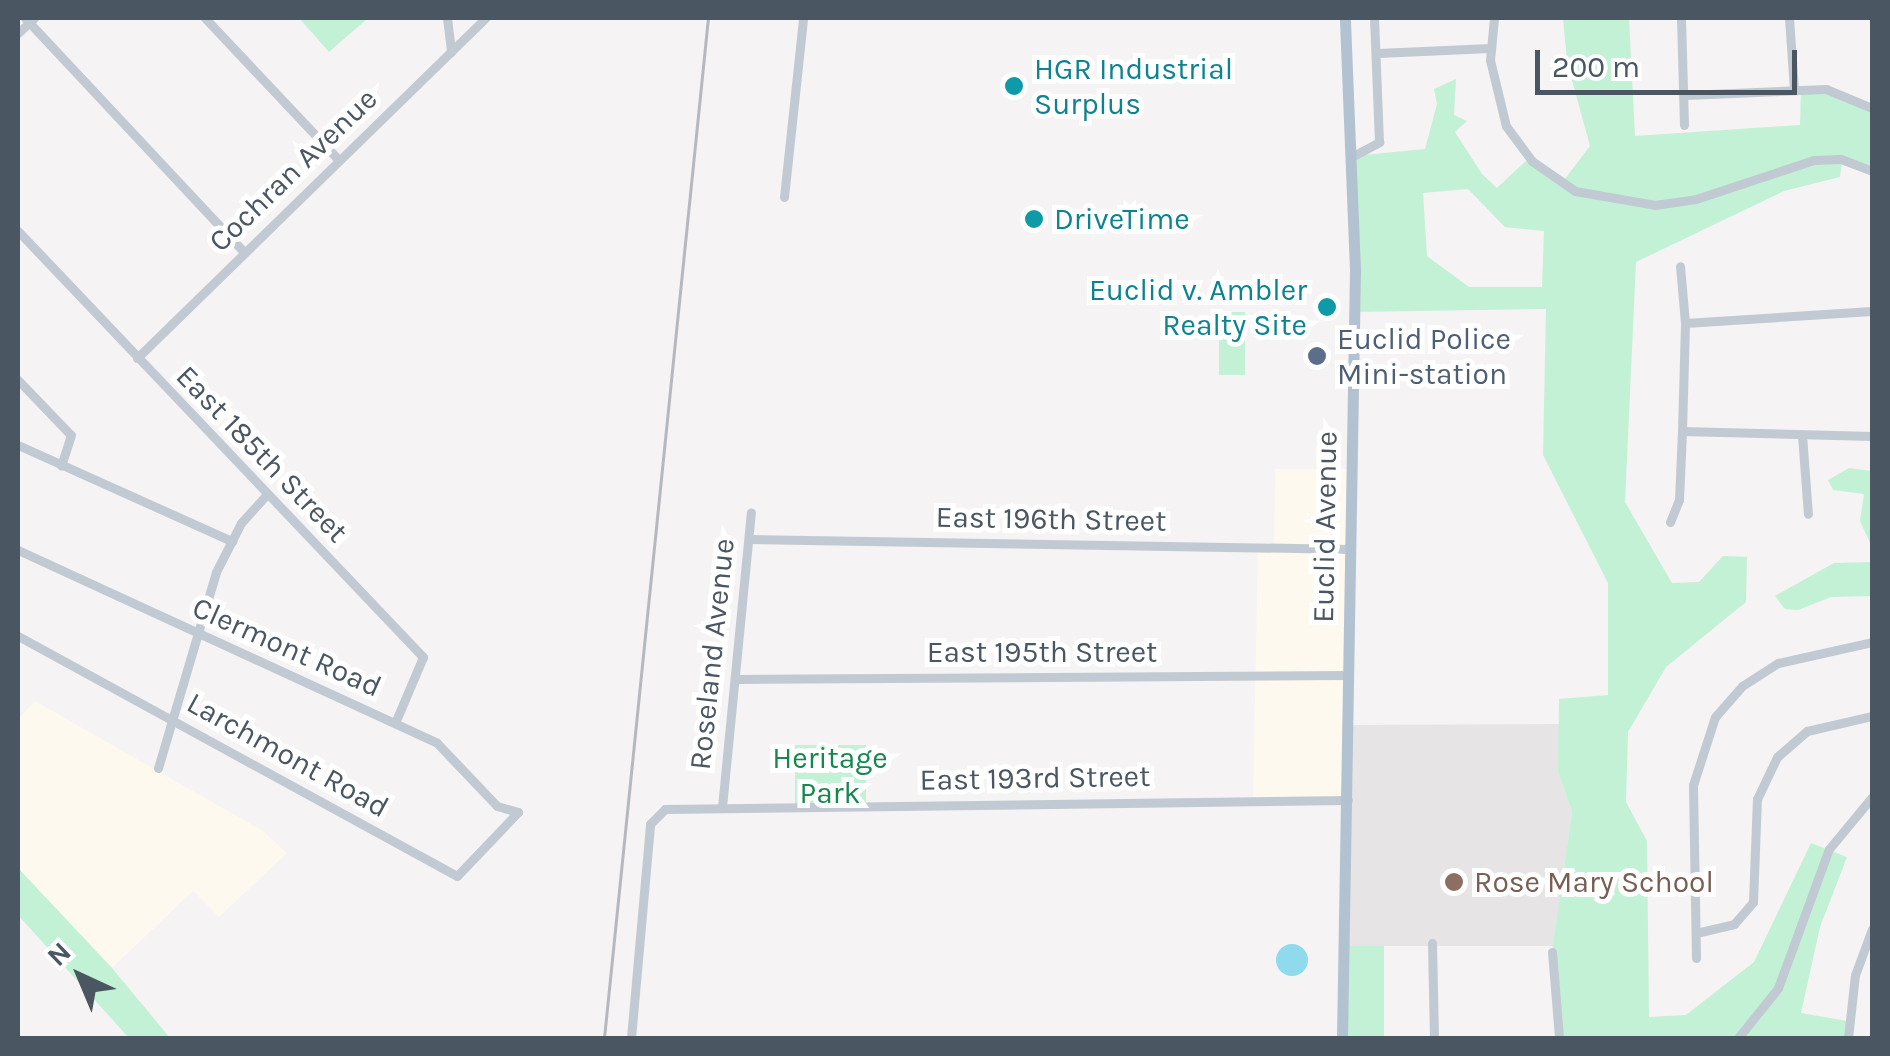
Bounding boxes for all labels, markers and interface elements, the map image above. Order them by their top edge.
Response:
scale bar [1540,30,1802,92]
text: 200 m [1552,49,1640,85]
place label: HGR Industrial Surplus [1034,51,1233,122]
marker: HGR Industrial Surplus [1003,75,1025,97]
street label: Cochran Avenue [201,81,385,259]
place label: DriveTime [1054,201,1190,237]
marker: DriveTime [1023,208,1045,230]
place label: Euclid v. Ambler Realty Site [1089,272,1307,342]
marker: Euclid v. Ambler Realty Site [1316,296,1338,318]
place label: Euclid Police Mini-station [1337,321,1511,392]
marker: Euclid Police Mini-station [1306,345,1328,367]
street label: East 185th Street [169,358,355,550]
street label: Euclid Avenue [1305,431,1345,623]
street label: East 196th Street [935,499,1167,539]
street label: Roseland Avenue [682,536,742,772]
street label: Clermont Road [187,589,387,705]
street label: East 195th Street [927,634,1157,670]
street label: Larchmont Road [181,685,395,825]
park label: Heritage Park [772,740,888,810]
street label: East 193rd Street [919,758,1151,798]
place label: Rose Mary School [1474,864,1714,900]
marker: Rose Mary School [1443,871,1465,893]
north arrow [30,926,130,1026]
text: N [40,935,77,973]

